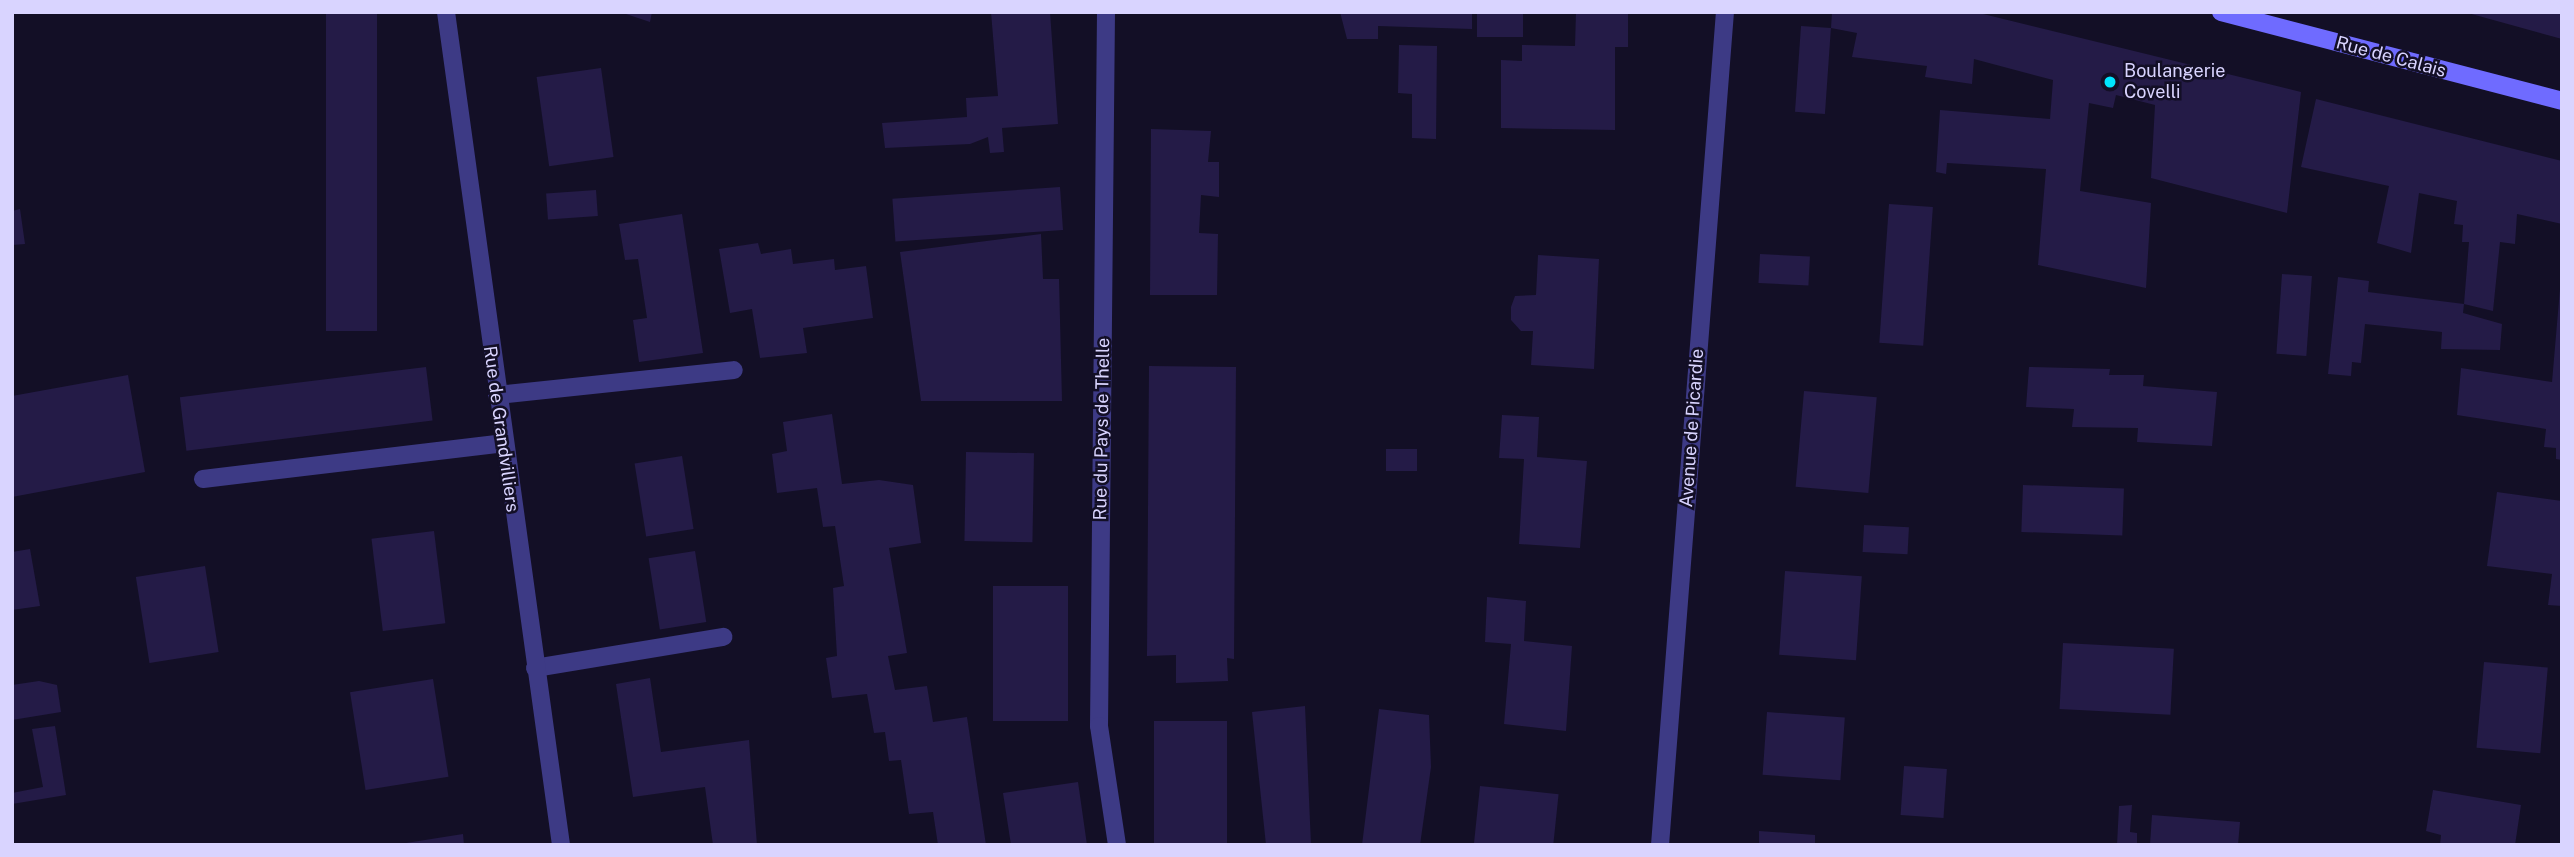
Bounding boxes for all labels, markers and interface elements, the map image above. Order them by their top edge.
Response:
street label: Rue de Calais [2333,32,2449,82]
place label: Boulangerie Covelli [2124,61,2225,104]
marker: Boulangerie Covelli [2102,74,2118,90]
street label: Rue du Pays de Thelle [1090,337,1114,521]
street label: Rue de Grandvilliers [479,344,523,514]
street label: Avenue de Picardie [1676,348,1708,508]

